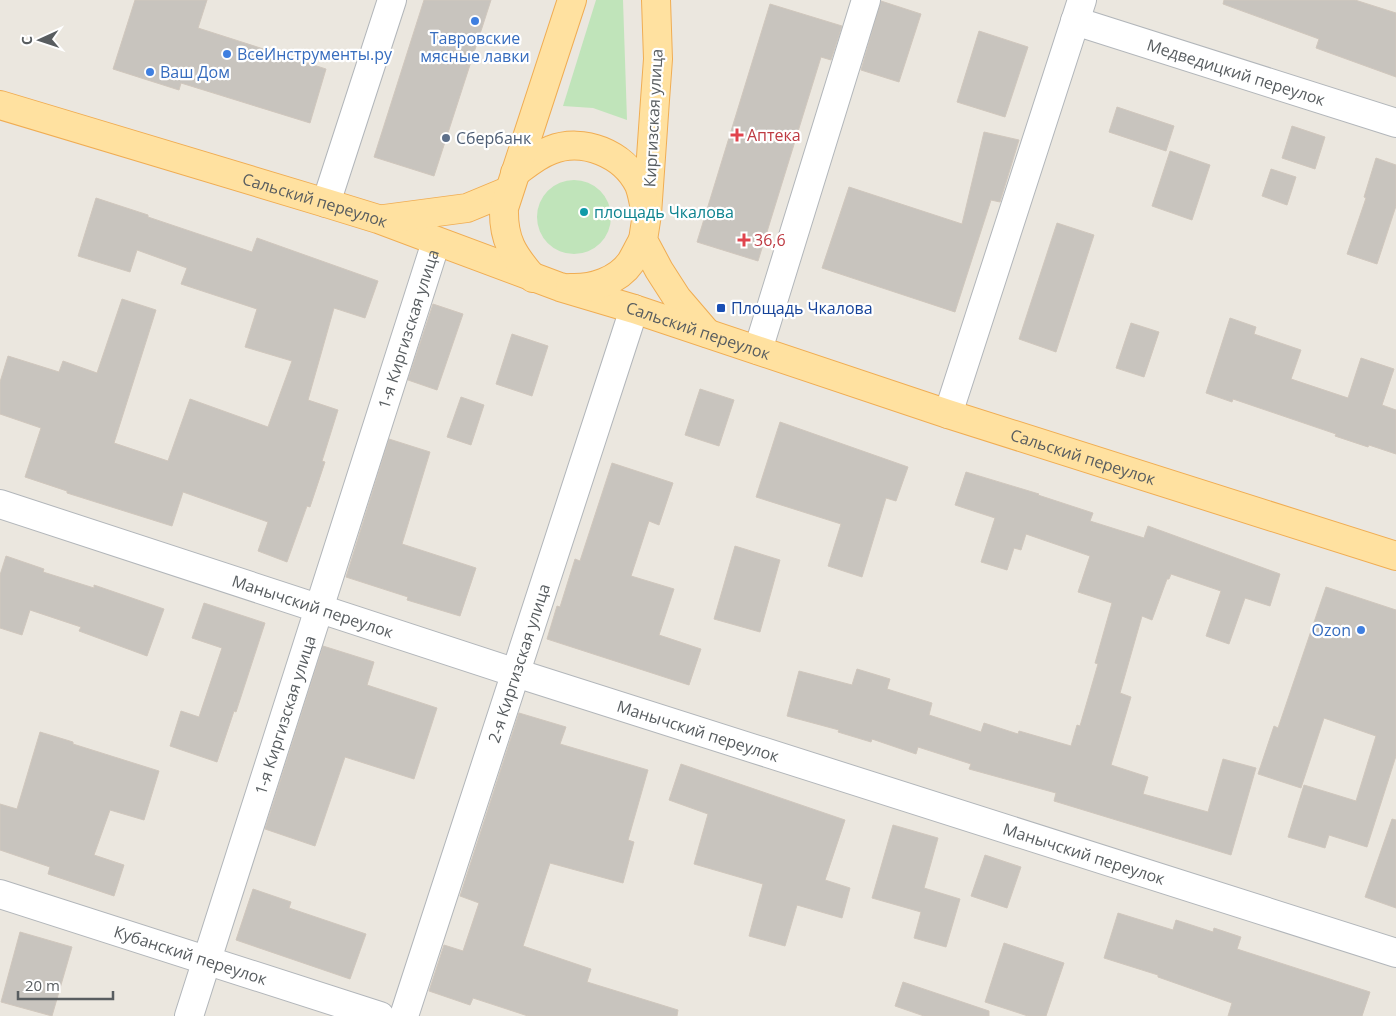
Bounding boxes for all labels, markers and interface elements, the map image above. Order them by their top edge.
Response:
north arrow [15,15,65,65]
marker: Тавровские мясные лавки [469,15,481,27]
place label: Тавровские мясные лавки [420,27,530,67]
street label: Медведицкий переулок [1144,34,1329,111]
text: С [17,36,36,46]
place label: ВсеИнструменты.ру [237,43,393,65]
marker: ВсеИнструменты.ру [221,48,233,60]
street label: Киргизская улица [638,48,668,188]
place label: Ваш Дом [160,61,230,83]
marker: Ваш Дом [144,66,156,78]
place label: Аптека [747,124,801,146]
place label: Сбербанк [456,127,532,149]
marker: Аптека [731,129,743,141]
marker: Сбербанк [440,132,452,144]
street label: Сальский переулок [240,167,391,233]
place label: площадь Чкалова [594,201,734,223]
marker: площадь Чкалова [578,206,590,218]
place label: 36,6 [754,229,786,251]
marker: 36,6 [738,234,750,246]
street label: 1-я Киргизская улица [372,247,444,412]
street label: Сальский переулок [624,296,774,365]
place label: Площадь Чкалова [731,297,873,319]
marker: Площадь Чкалова [715,302,727,314]
street label: Сальский переулок [1008,424,1159,490]
street label: Манычский переулок [229,570,397,643]
street label: 2-я Киргизская улица [483,581,555,746]
place label: Ozon [1312,619,1351,641]
marker: Ozon [1355,624,1367,636]
street label: 1-я Киргизская улица [249,633,321,797]
street label: Манычский переулок [614,695,782,767]
street label: Манычский переулок [1000,818,1168,890]
street label: Кубанский переулок [111,920,270,990]
scale bar [18,968,112,1000]
text: 20 m [25,975,60,995]

